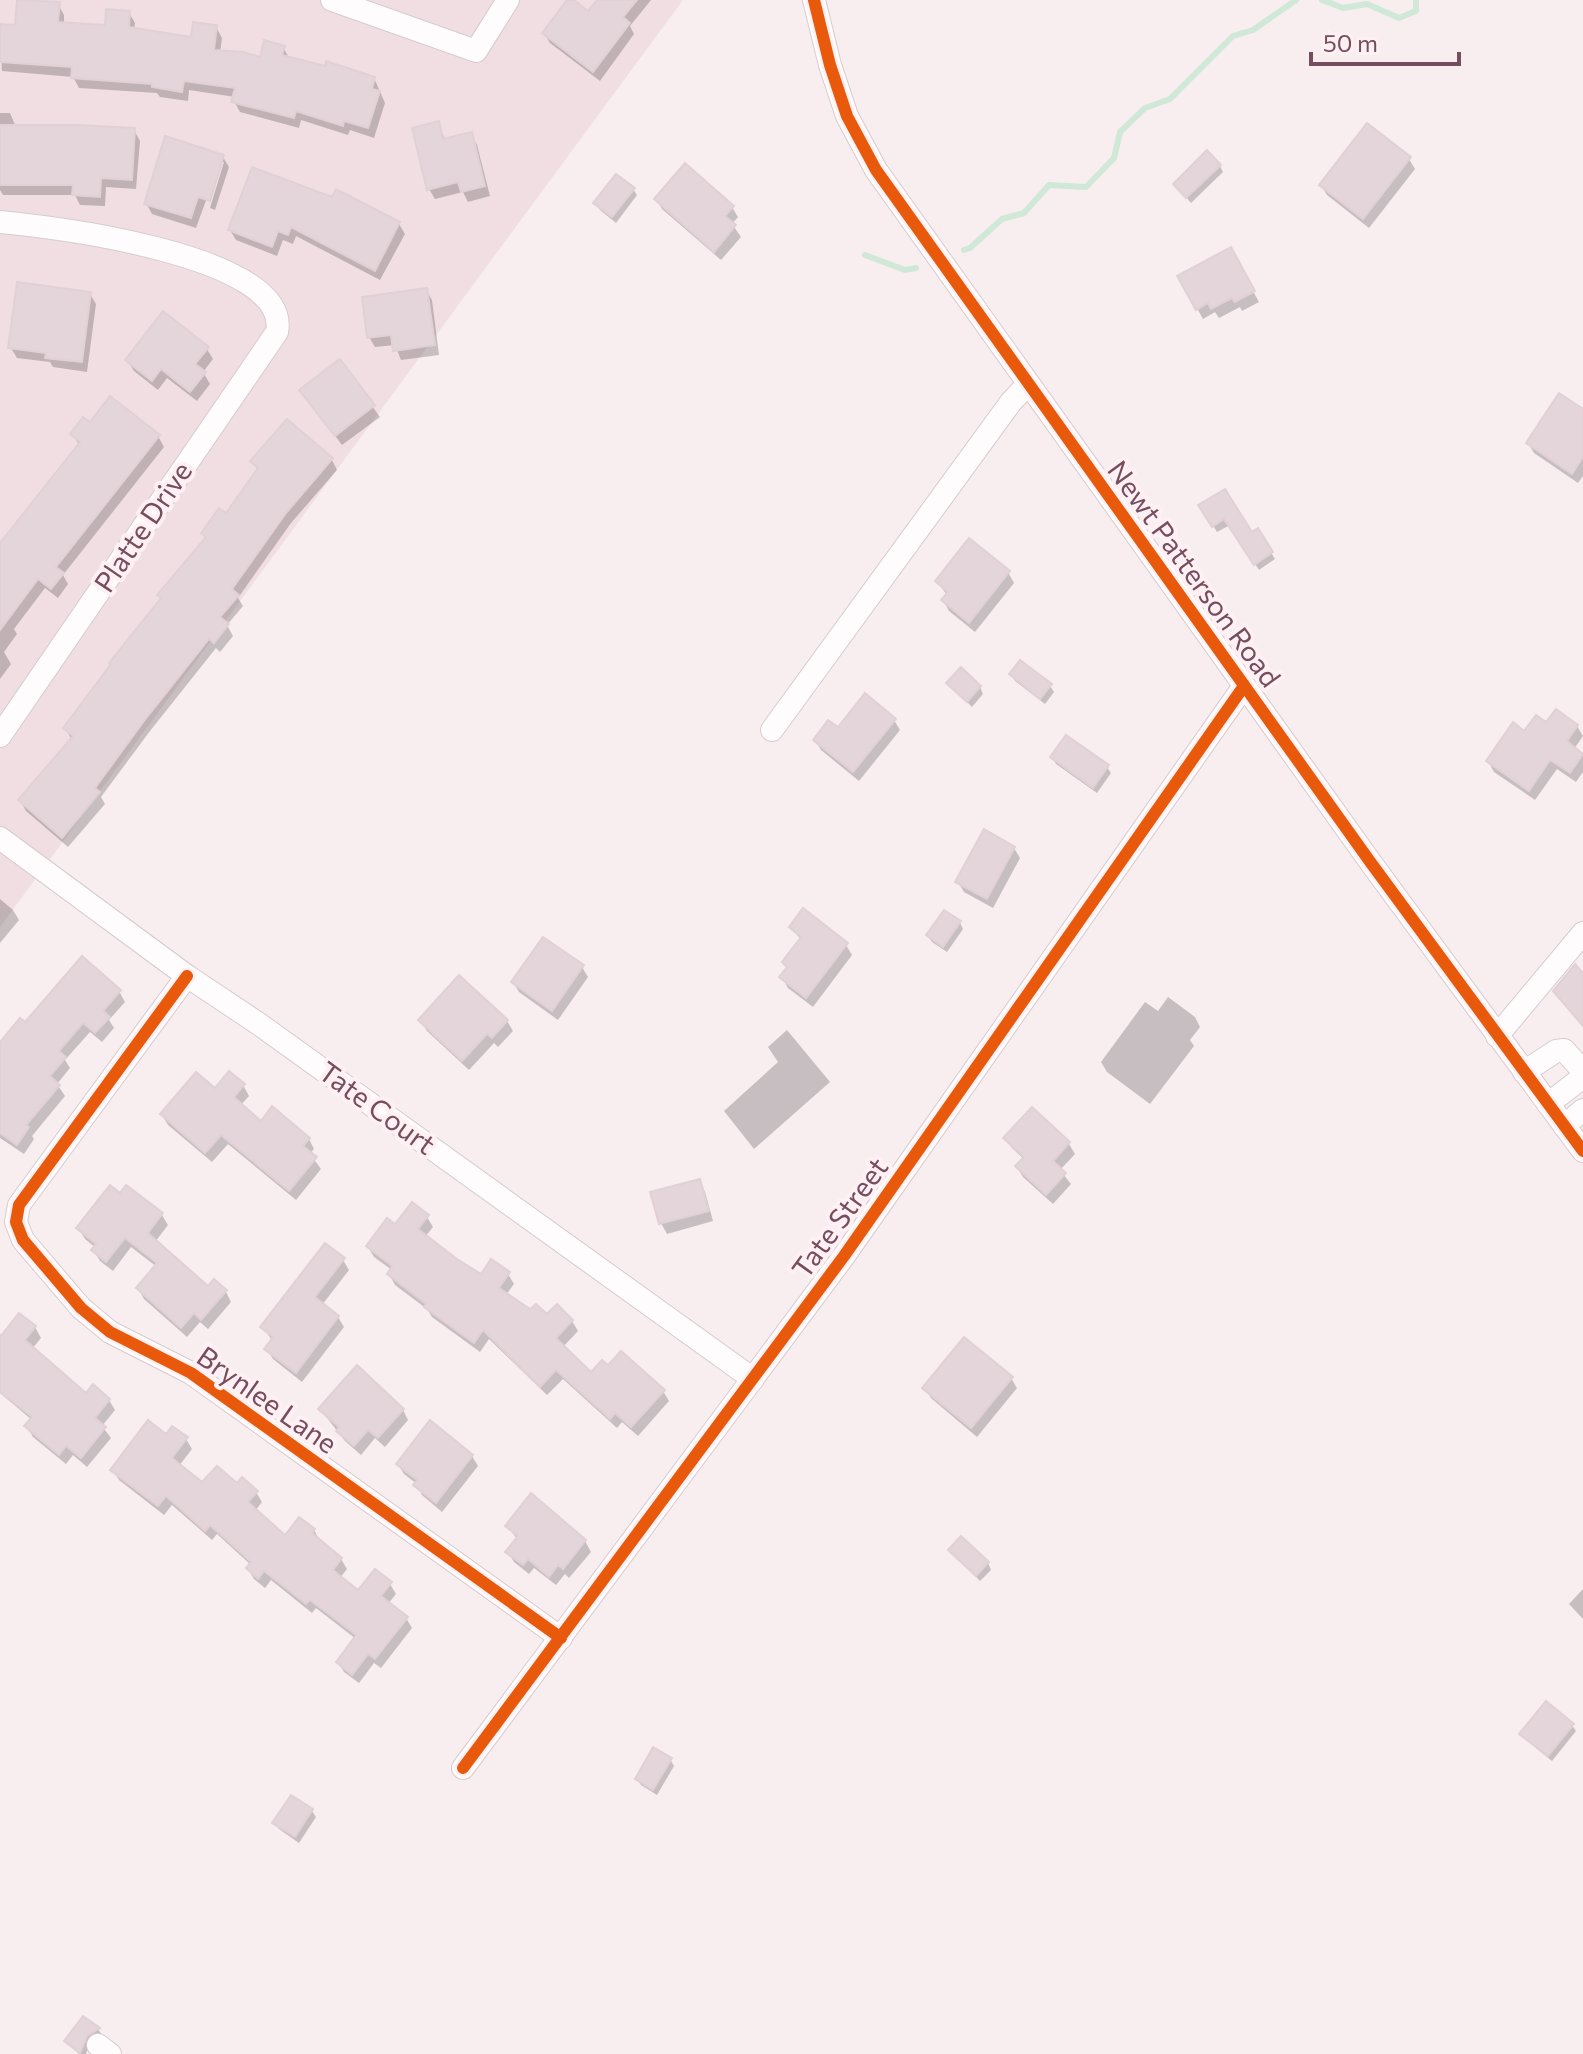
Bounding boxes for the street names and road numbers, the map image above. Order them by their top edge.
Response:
street label: Newt Patterson Road [1101,454,1288,693]
street label: Platte Drive [86,455,198,598]
street label: Tate Court [313,1054,443,1161]
street label: Tate Street [784,1150,894,1284]
street label: Brynlee Lane [191,1338,344,1460]

